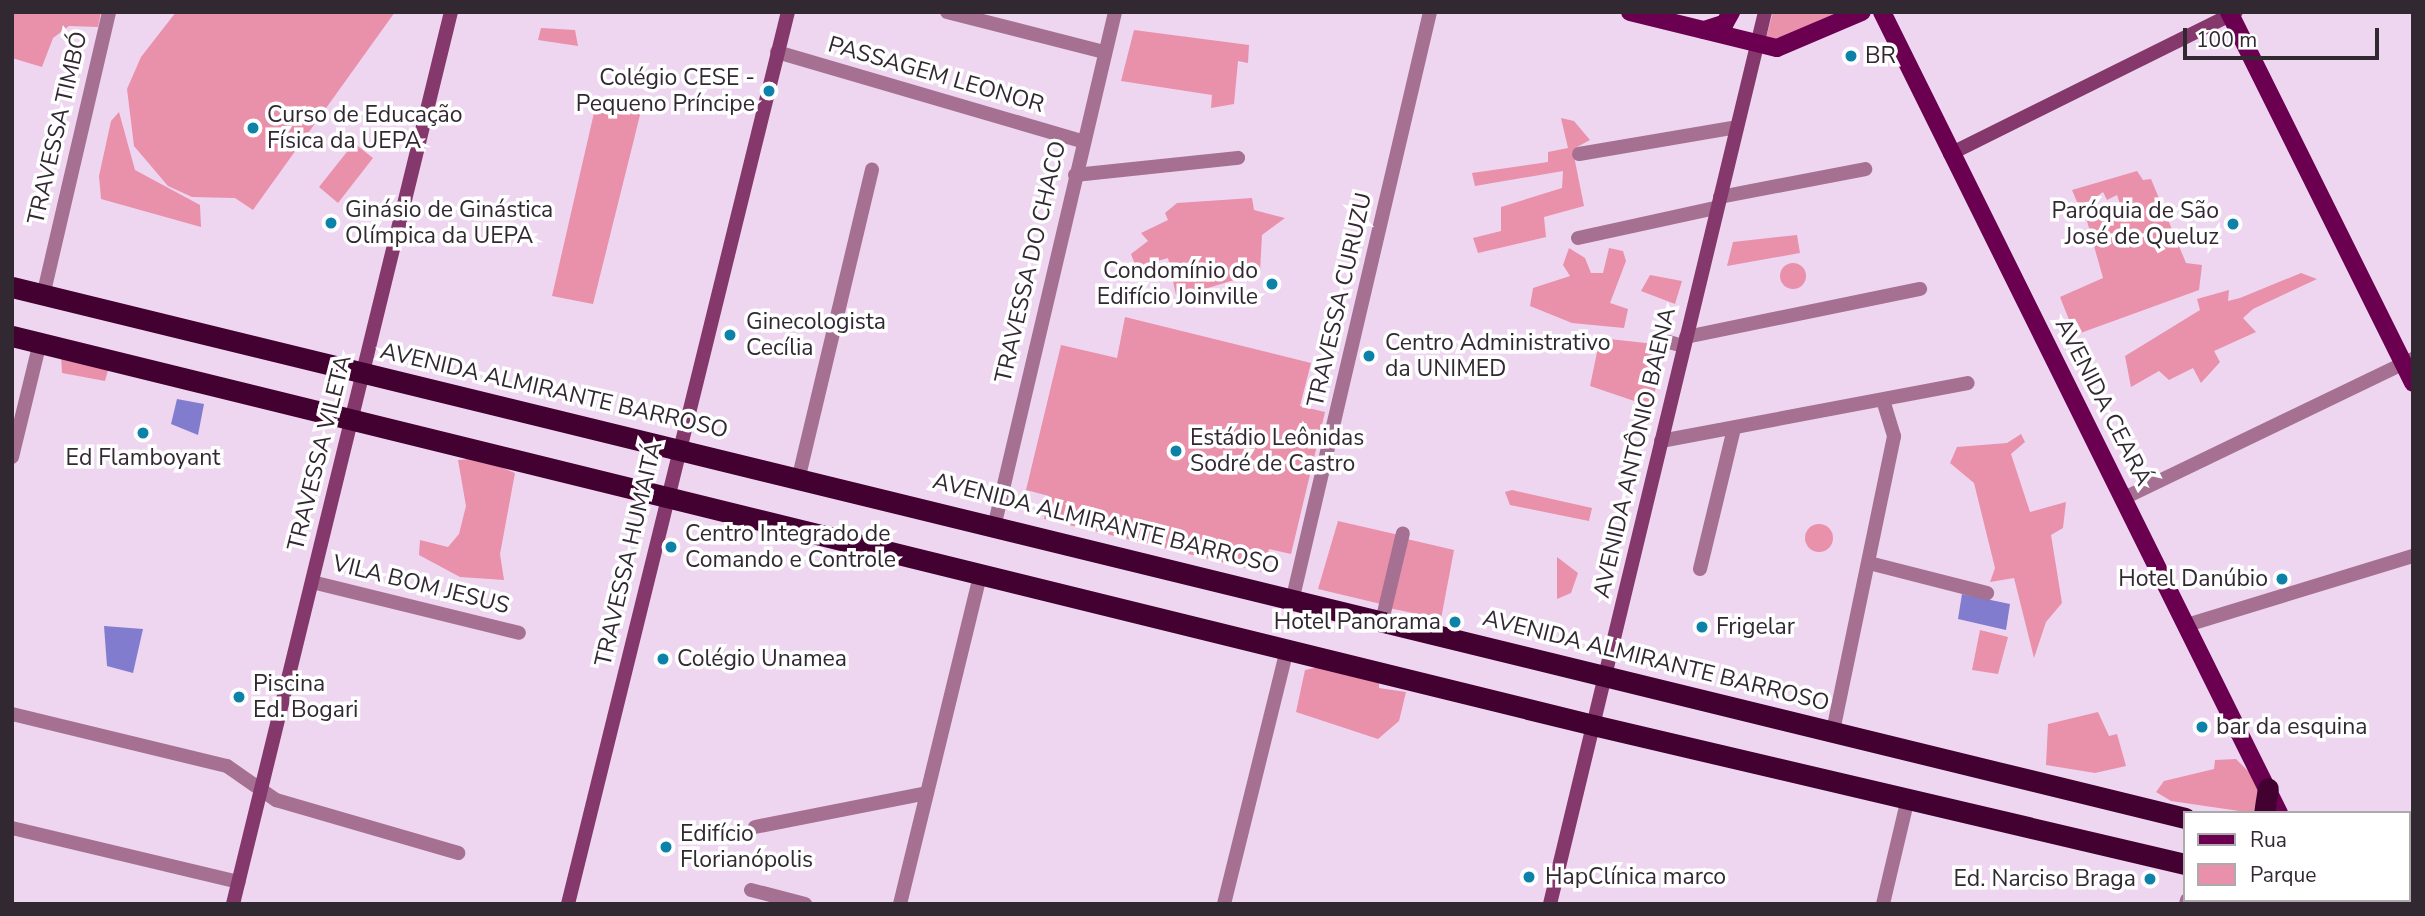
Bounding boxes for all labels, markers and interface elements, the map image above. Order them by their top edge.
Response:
scale bar [2187,14,2383,58]
text: 100 m [2196,26,2257,54]
street label: TRAVESSA TIMBÓ [22,29,94,227]
street label: PASSAGEM LEONOR [825,31,1047,119]
place label: BR [1865,42,1896,70]
marker: BR [1843,48,1859,64]
place label: Colégio CESE - Pequeno Príncipe [576,64,755,118]
marker: Colégio CESE - Pequeno Príncipe [761,83,777,99]
place label: Curso de Educação Física da UEPA [267,101,462,155]
marker: Curso de Educação Física da UEPA [245,120,261,136]
street label: TRAVESSA DO CHACO [990,138,1072,386]
street label: TRAVESSA CURUZU [1302,190,1378,410]
place label: Ginásio de Ginástica Olímpica da UEPA [345,196,553,250]
place label: Paróquia de São José de Queluz [2052,197,2219,251]
marker: Ginásio de Ginástica Olímpica da UEPA [323,215,339,231]
marker: Paróquia de São José de Queluz [2225,216,2241,232]
place label: Condomínio do Edifício Joinville [1097,257,1258,311]
marker: Condomínio do Edifício Joinville [1264,276,1280,292]
street label: AVENIDA ANTÔNIO BAENA [1588,305,1682,601]
place label: Ginecologista Cecília [746,308,886,362]
street label: AVENIDA CEARÁ [2049,314,2157,490]
marker: Ginecologista Cecília [720,325,740,345]
place label: Centro Administrativo da UNIMED [1385,329,1610,383]
street label: AVENIDA ALMIRANTE BARROSO [377,337,731,445]
marker: Centro Administrativo da UNIMED [1359,346,1379,366]
street label: TRAVESSA VILETA [282,352,358,554]
place label: Estádio Leônidas Sodré de Castro [1190,424,1364,478]
marker: Ed Flamboyant [135,425,151,441]
street label: TRAVESSA HUMAITÁ [590,439,668,669]
marker: Estádio Leônidas Sodré de Castro [1168,443,1184,459]
place label: Ed Flamboyant [66,444,220,472]
street label: AVENIDA ALMIRANTE BARROSO [930,468,1282,580]
place label: Centro Integrado de Comando e Controle [685,520,896,574]
marker: Centro Integrado de Comando e Controle [663,539,679,555]
street label: VILA BOM JESUS [330,550,512,620]
place label: Hotel Danúbio [2118,565,2268,593]
marker: Hotel Danúbio [2274,571,2290,587]
street label: AVENIDA ALMIRANTE BARROSO [1480,605,1832,717]
place label: Hotel Panorama [1274,608,1441,636]
place label: Frigelar [1716,613,1795,641]
marker: Hotel Panorama [1447,614,1463,630]
marker: Frigelar [1694,619,1710,635]
place label: Colégio Unamea [677,645,847,673]
marker: Colégio Unamea [655,651,671,667]
place label: Piscina Ed. Bogari [253,670,358,724]
marker: Piscina Ed. Bogari [231,689,247,705]
place label: bar da esquina [2216,713,2367,741]
marker: bar da esquina [2194,719,2210,735]
legend [2184,811,2411,902]
place label: Edifício Florianópolis [680,820,813,874]
text: Rua [2250,826,2287,854]
marker: Edifício Florianópolis [658,839,674,855]
text: Parque [2250,861,2317,889]
place label: HapClínica marco [1545,863,1726,891]
place label: Ed. Narciso Braga [1954,865,2136,893]
marker: HapClínica marco [1519,867,1539,887]
marker: Ed. Narciso Braga [2142,871,2158,887]

